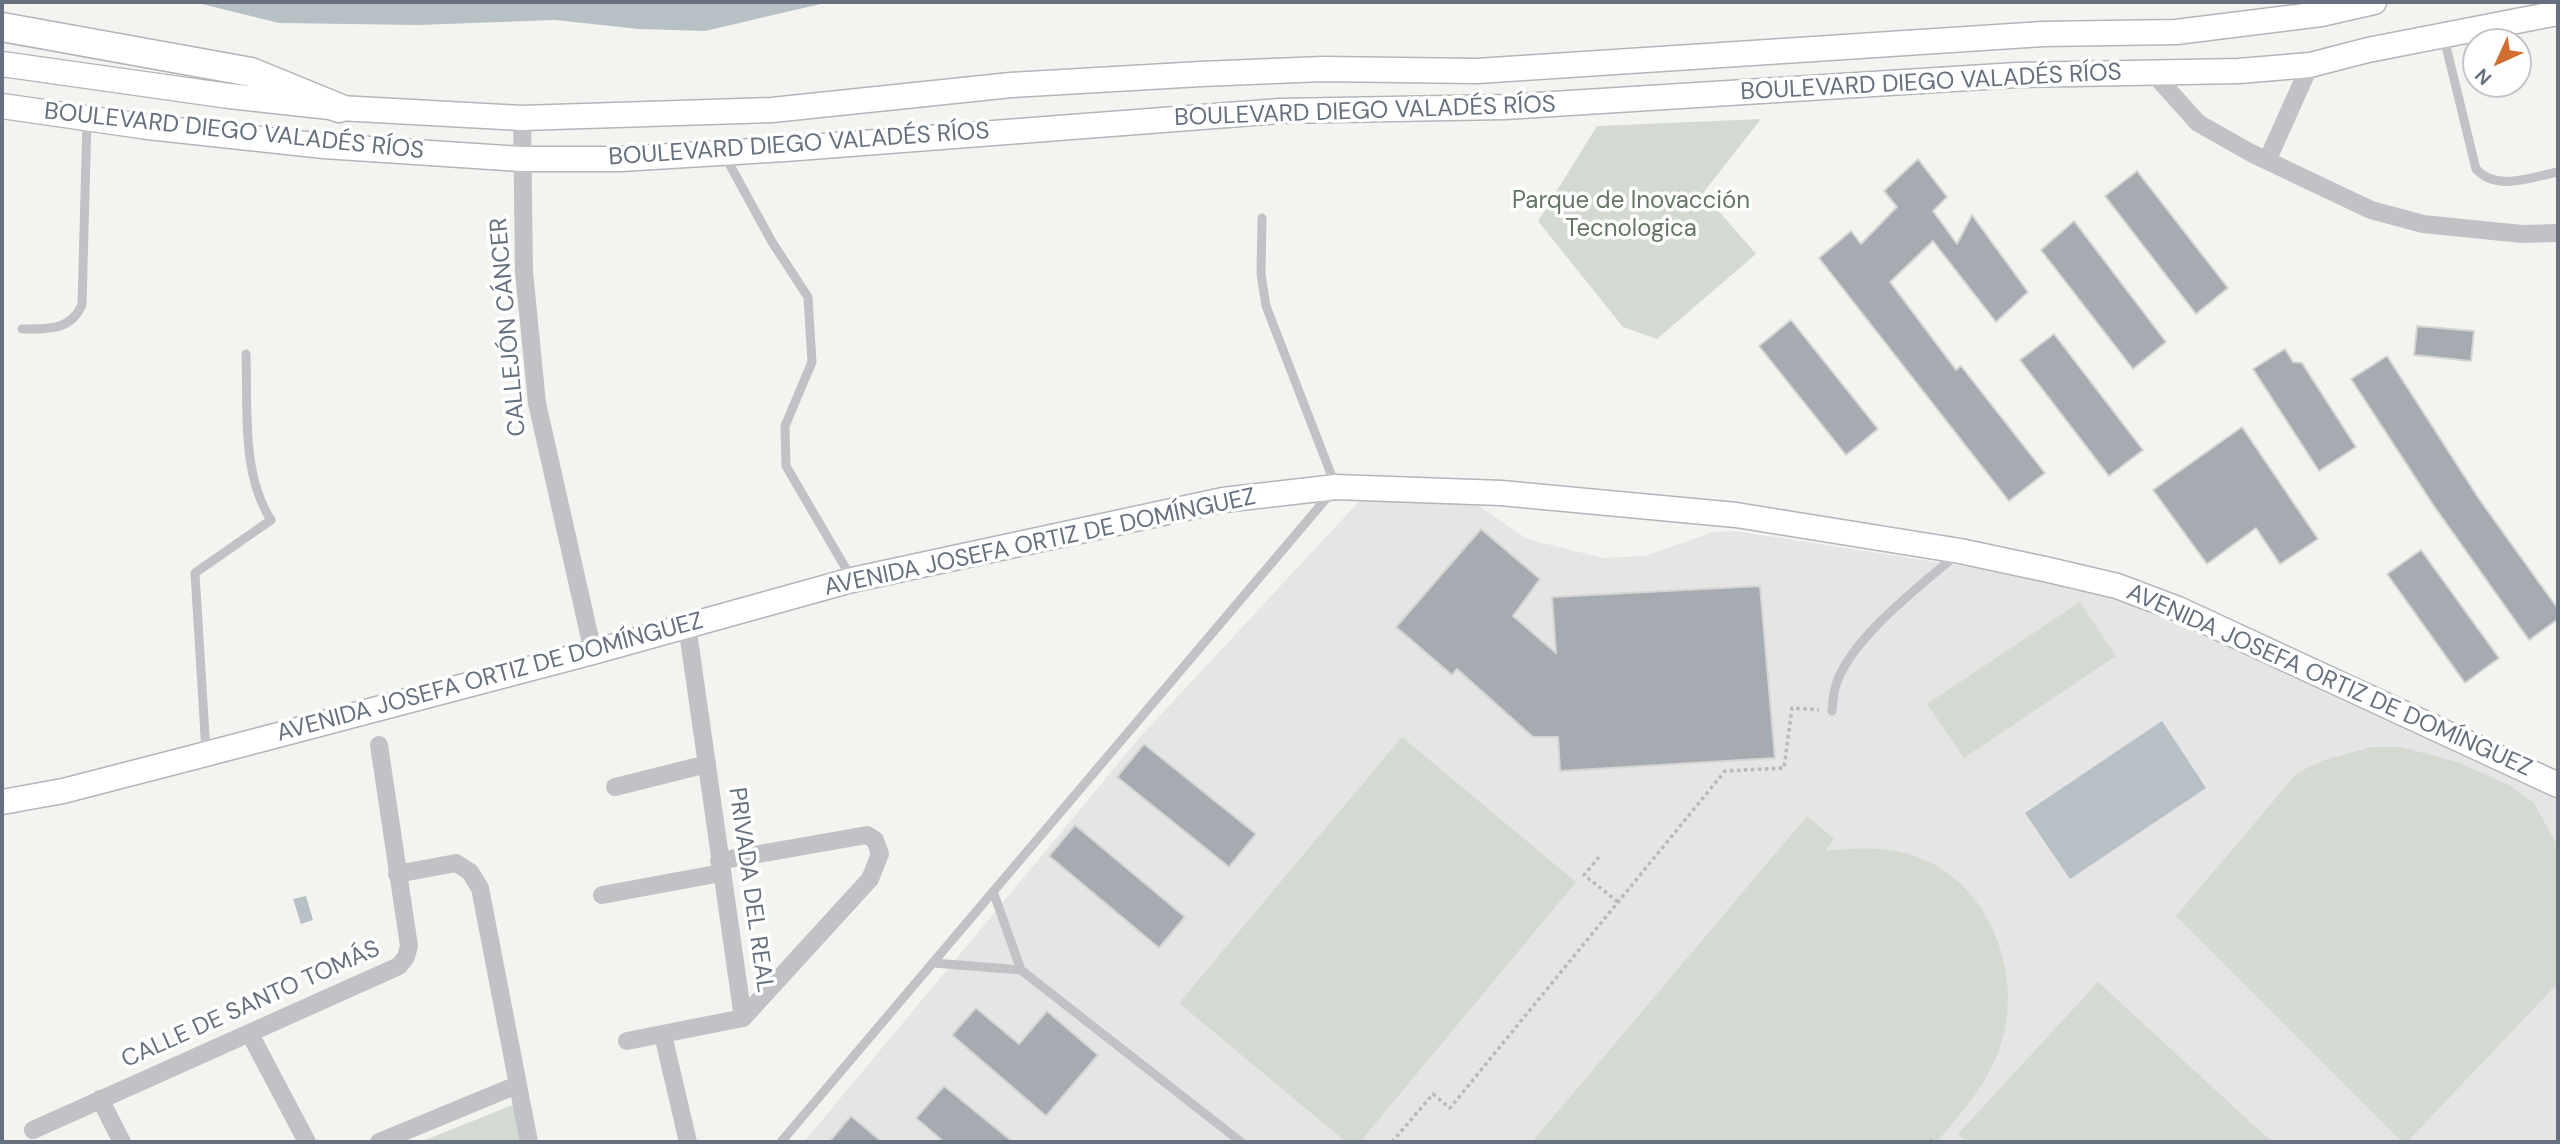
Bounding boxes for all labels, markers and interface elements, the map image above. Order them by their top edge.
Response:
north arrow [2462,28,2532,98]
street label: BOULEVARD DIEGO VALADÉS RÍOS [1740,59,2122,107]
text: N [2469,63,2497,91]
street label: BOULEVARD DIEGO VALADÉS RÍOS [1174,91,1556,133]
street label: BOULEVARD DIEGO VALADÉS RÍOS [43,98,425,166]
street label: BOULEVARD DIEGO VALADÉS RÍOS [608,117,990,173]
park label: Parque de Inovacción Tecnologica [1512,188,1750,244]
street label: CALLEJÓN CÁNCER [485,216,533,438]
street label: AVENIDA JOSEFA ORTIZ DE DOMÍNGUEZ [822,483,1258,603]
street label: AVENIDA JOSEFA ORTIZ DE DOMÍNGUEZ [2122,578,2536,784]
street label: AVENIDA JOSEFA ORTIZ DE DOMÍNGUEZ [274,607,706,749]
street label: PRIVADA DEL REAL [721,786,779,994]
street label: CALLE DE SANTO TOMÁS [117,935,385,1075]

